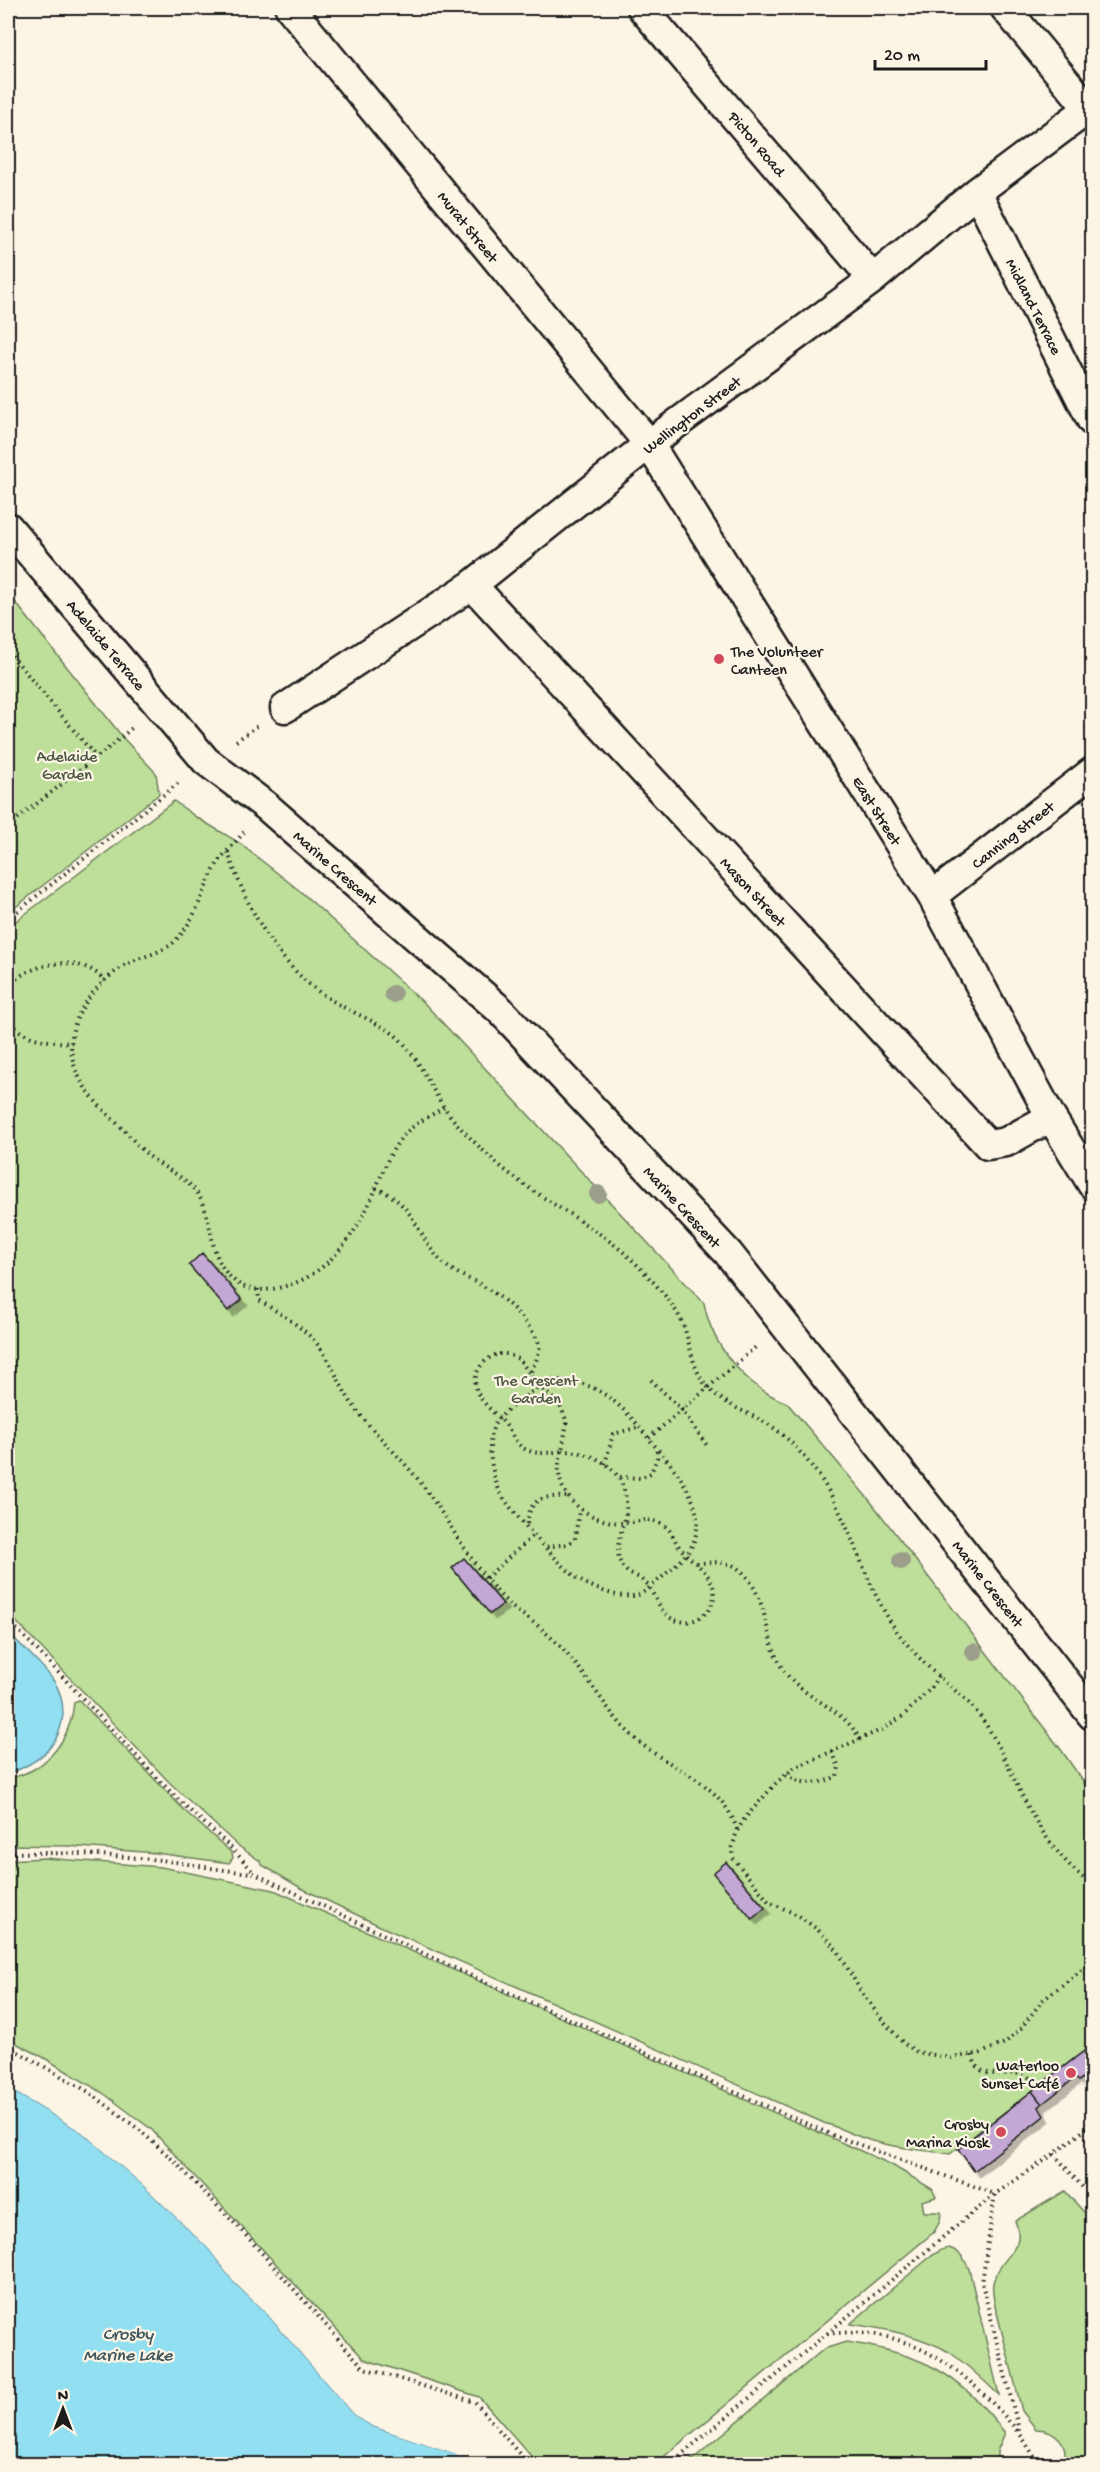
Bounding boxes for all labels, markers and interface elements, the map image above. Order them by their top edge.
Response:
scale bar [875,33,986,71]
text: 20 m [884,46,920,67]
street label: Picton Road [722,108,789,183]
street label: Murat Street [432,189,502,269]
street label: Midland Terrace [999,256,1065,360]
street label: Wellington Street [640,373,747,460]
street label: Adelaide Terrace [61,597,148,696]
place label: The Volunteer Canteen [730,644,824,681]
marker: The Volunteer Canteen [712,652,726,666]
park label: Adelaide Garden [37,749,98,786]
street label: East Street [846,774,904,851]
street label: Canning Street [969,798,1060,875]
street label: Marine Crescent [288,828,381,912]
street label: Mason Street [714,855,789,933]
street label: Marine Crescent [638,1163,724,1254]
park label: The Crescent Garden [493,1373,579,1410]
street label: Marine Crescent [946,1538,1027,1634]
place label: Waterloo Sunset Café [981,2058,1060,2095]
marker: Waterloo Sunset Café [1064,2066,1078,2080]
place label: Crosby Marina Kiosk [906,2117,991,2154]
marker: Crosby Marina Kiosk [994,2125,1008,2139]
water label: Crosby Marine Lake [84,2325,173,2367]
north arrow [33,2379,93,2439]
text: N [58,2388,69,2407]

